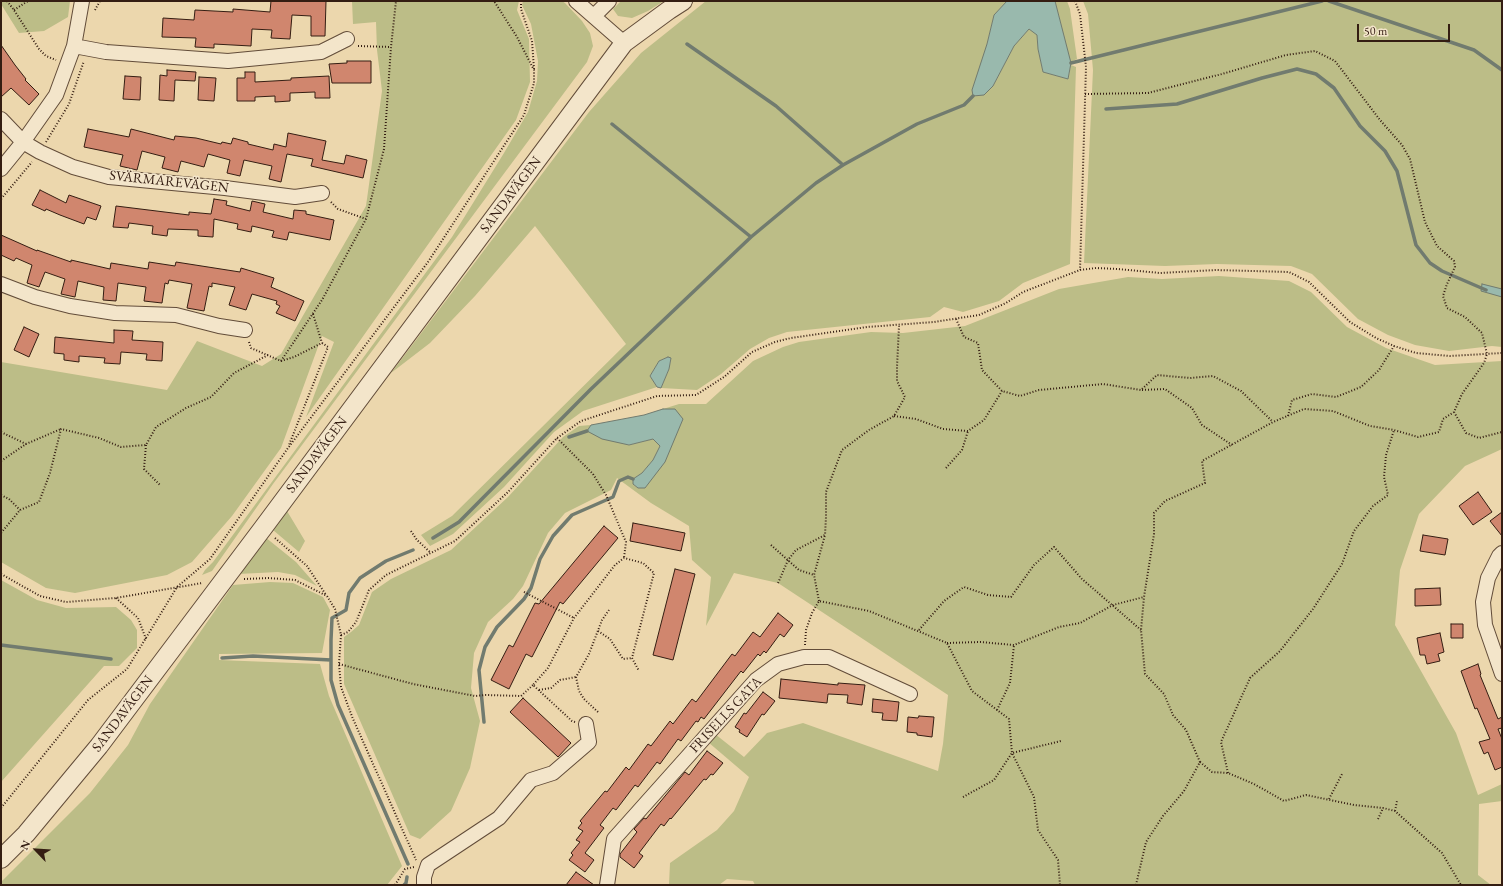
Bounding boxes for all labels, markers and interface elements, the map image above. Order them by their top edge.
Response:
scale bar [1359,16,1452,42]
text: 50 m [1364,23,1387,39]
street label: SANDAVÄGEN [477,154,545,236]
street label: SVÄRMAREVÄGEN [108,167,230,197]
street label: SANDAVÄGEN [283,414,351,496]
street label: SANDAVÄGEN [89,673,157,755]
street label: FRISELLS GATA [686,673,766,757]
north arrow [16,830,56,870]
text: N [17,838,33,852]

